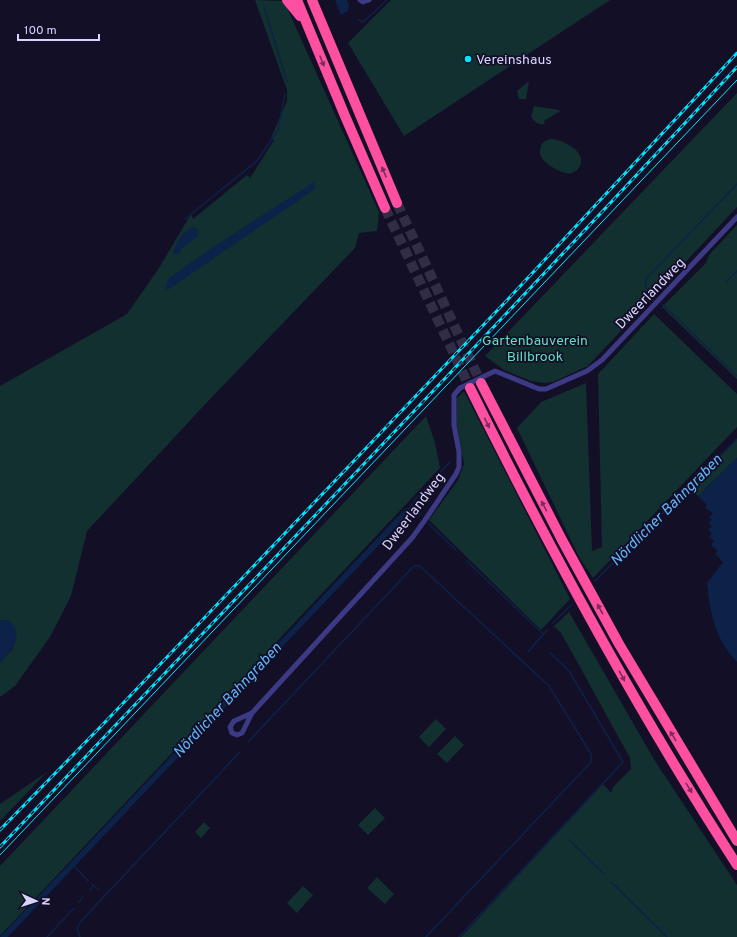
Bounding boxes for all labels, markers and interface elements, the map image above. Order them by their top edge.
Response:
scale bar [18,16,99,42]
text: 100 m [24,23,57,39]
place label: Vereinshaus [476,52,552,69]
marker: Vereinshaus [463,54,473,64]
one-way arrow [319,55,325,66]
one-way arrow [381,166,387,177]
street label: Dweerlandweg [613,255,689,333]
park label: Gartenbauverein Billbrook [482,333,588,366]
one-way arrow [484,418,491,429]
water label: Nördlicher Bahngraben [607,451,727,571]
street label: Dweerlandweg [379,470,449,554]
one-way arrow [541,500,548,511]
one-way arrow [597,603,603,615]
water label: Nördlicher Bahngraben [170,639,286,763]
one-way arrow [619,670,626,682]
one-way arrow [669,731,677,741]
one-way arrow [685,783,693,793]
north arrow [16,881,56,921]
text: N [38,897,52,906]

